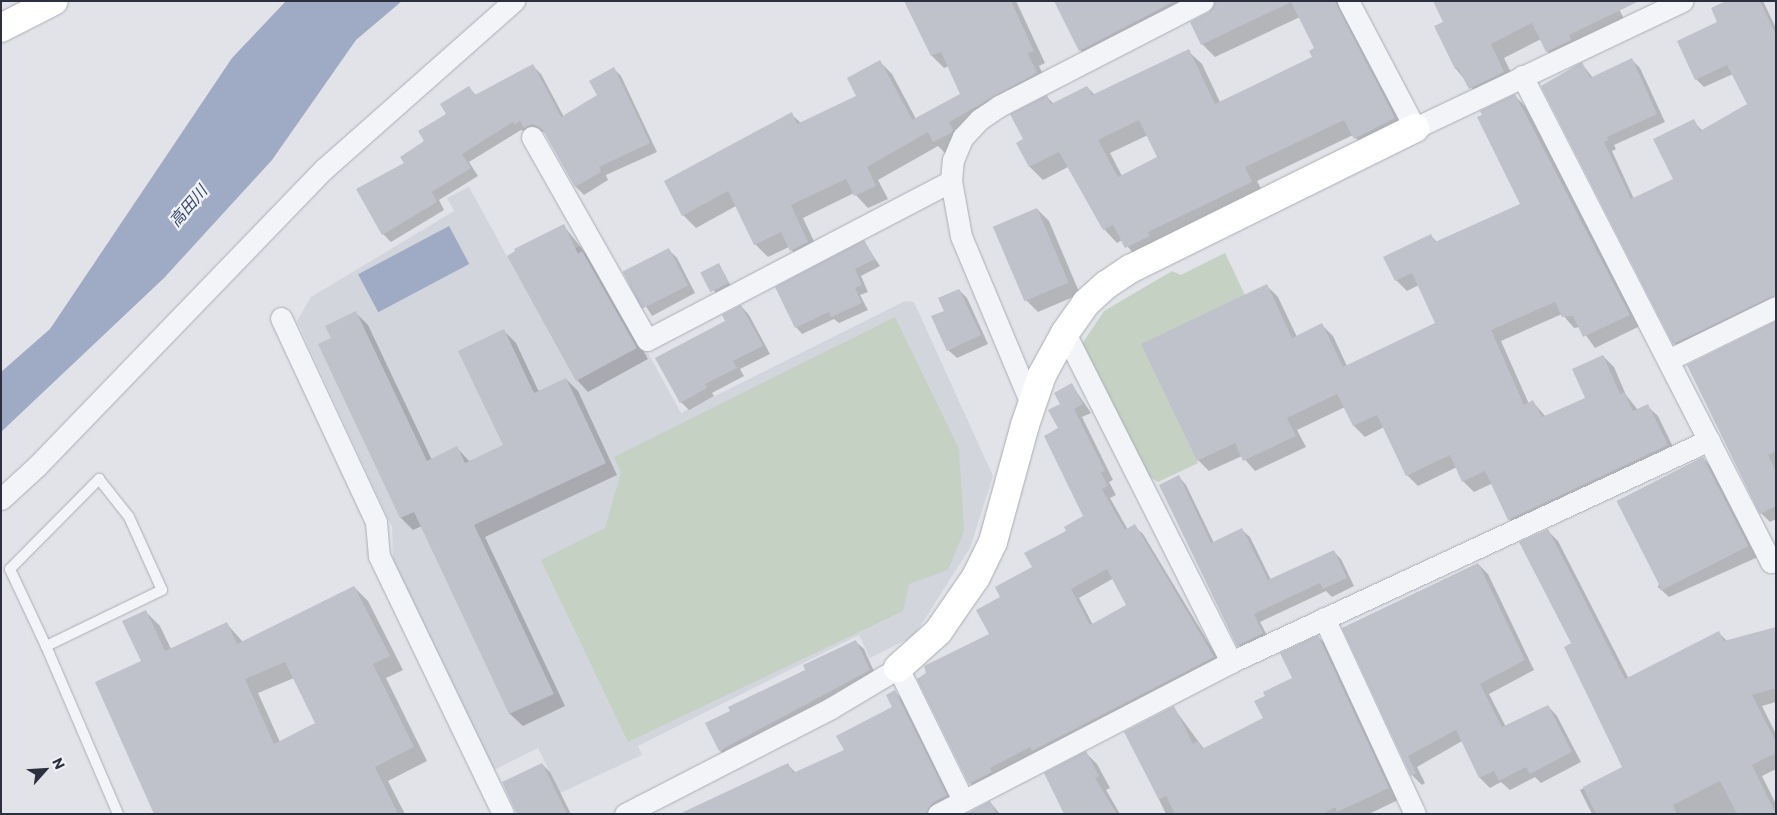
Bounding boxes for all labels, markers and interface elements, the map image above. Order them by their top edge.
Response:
water label: 高田川 [165,182,211,230]
north arrow [20,745,70,795]
text: N [49,755,69,772]

